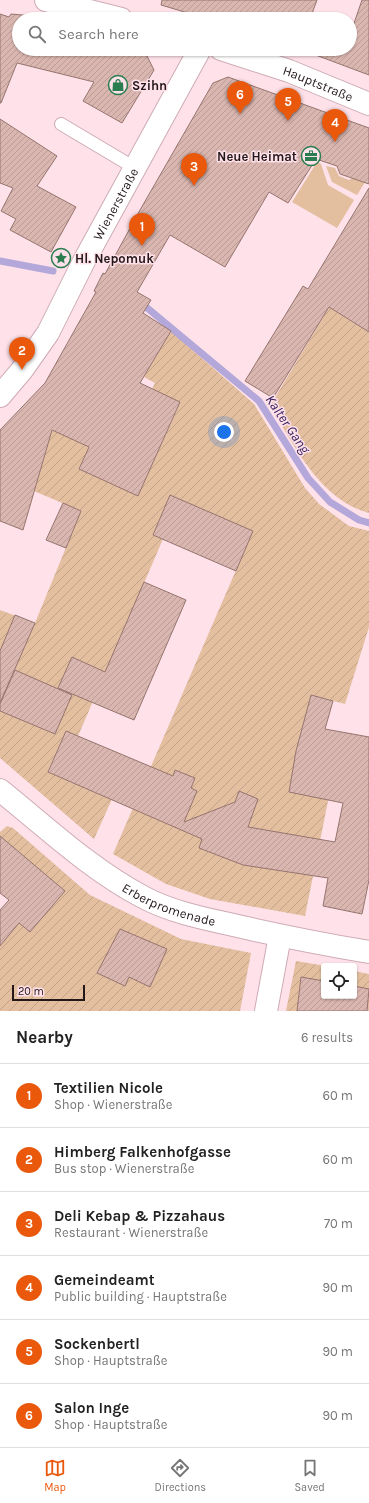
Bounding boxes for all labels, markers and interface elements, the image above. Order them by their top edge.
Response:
search box [12,12,357,56]
icon: search [26,23,48,45]
text: Search here [58,25,139,43]
street label: Hauptstraße [281,63,356,105]
shop icon: Szihn [107,74,129,96]
place label: Szihn [132,78,167,93]
pin: 6 [227,81,253,114]
pin: 5 [275,88,301,121]
pin: 4 [322,109,348,142]
office icon: Neue Heimat [300,145,322,167]
place label: Neue Heimat [217,149,297,164]
pin: 3 [181,153,207,186]
street label: Wienerstraße [90,165,142,243]
pin: 1 [129,213,155,246]
place icon: Hl. Nepomuk [50,247,72,269]
place label: Hl. Nepomuk [75,251,154,266]
pin: 2 [9,337,35,370]
water label: Kalter Gang [262,392,314,458]
your location [214,422,234,442]
street label: Erberpromenade [119,880,217,929]
map controls [321,963,357,999]
button: locate [321,963,357,999]
scale bar [12,983,85,1002]
text: 20 m [18,985,44,998]
text: Nearby [16,1027,73,1047]
text: 6 results [301,1030,353,1045]
text: Textilien Nicole [54,1079,163,1097]
text: 1 [27,1088,31,1103]
text: 60 m [323,1088,353,1103]
text: Shop · Wienerstraße [54,1097,173,1112]
text: Himberg Falkenhofgasse [54,1143,231,1161]
text: 2 [25,1152,33,1167]
text: 60 m [323,1152,353,1167]
text: Bus stop · Wienerstraße [54,1161,194,1176]
text: Deli Kebap & Pizzahaus [54,1207,225,1225]
text: 3 [25,1216,33,1231]
text: 70 m [324,1216,353,1231]
text: Restaurant · Wienerstraße [54,1225,208,1240]
text: Gemeindeamt [54,1271,155,1289]
text: 4 [25,1280,33,1295]
text: 90 m [322,1280,353,1295]
text: Public building · Hauptstraße [54,1289,227,1304]
text: Sockenbertl [54,1335,140,1353]
text: 5 [25,1344,33,1359]
text: 90 m [322,1344,353,1359]
text: Shop · Hauptstraße [54,1353,167,1368]
text: Salon Inge [54,1399,129,1417]
text: 6 [25,1408,33,1423]
text: 90 m [322,1408,353,1423]
text: Shop · Hauptstraße [54,1417,167,1432]
tab: Map [44,1457,66,1494]
tab: Directions [154,1457,206,1494]
tab: Saved [294,1457,325,1494]

